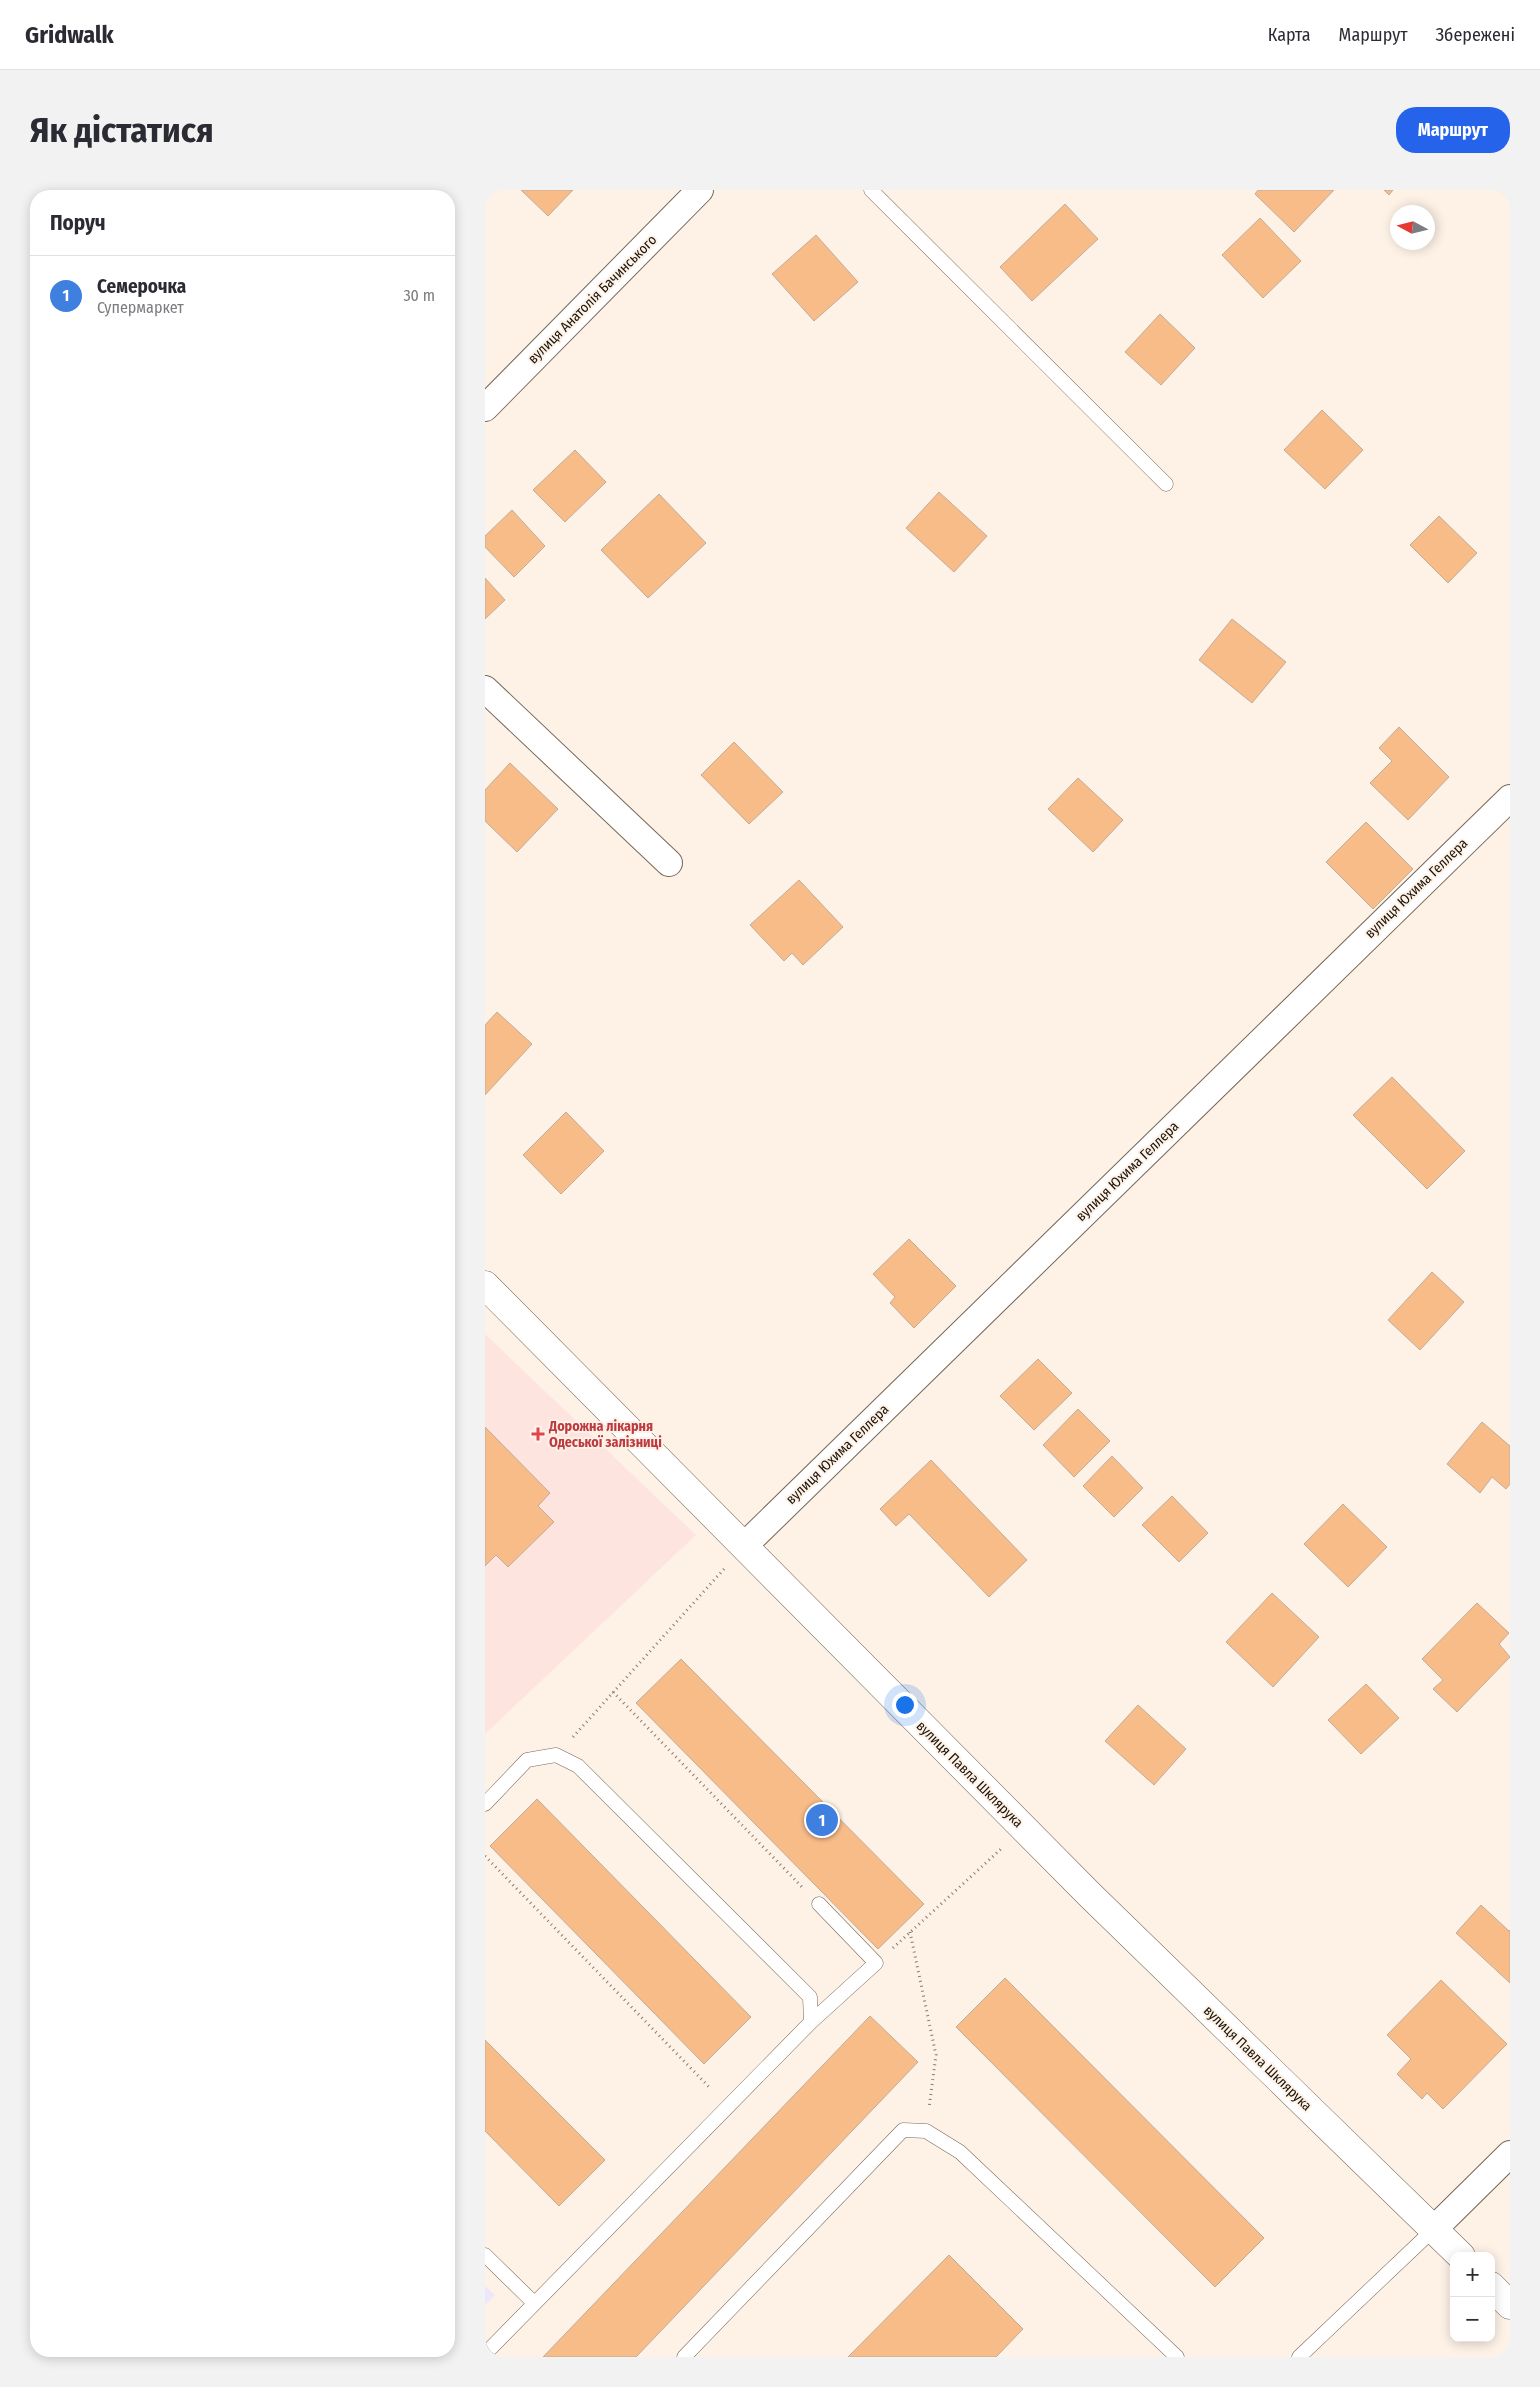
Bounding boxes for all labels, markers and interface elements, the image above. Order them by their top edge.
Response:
text: Gridwalk [25,21,114,49]
text: Карта [1268,24,1311,46]
text: Маршрут [1339,24,1408,46]
text: Збережені [1436,24,1515,46]
button: Маршрут [1396,107,1510,153]
text: Як дістатися [30,109,214,151]
north arrow [1390,205,1435,250]
text: Поруч [50,210,106,236]
street label: вулиця Анатолія Бачинського [524,231,660,367]
text: Семерочка [97,275,186,298]
text: 1 [63,286,69,305]
text: 30 m [403,286,435,305]
text: Супермаркет [97,298,184,317]
street label: вулиця Юхима Геллера [1361,835,1471,942]
street label: вулиця Юхима Геллера [1072,1118,1182,1225]
street label: вулиця Юхима Геллера [782,1401,892,1508]
place label: Дорожна лікарня Одеської залізниці [548,1418,662,1451]
marker: Дорожна лікарня Одеської залізниці [531,1427,545,1441]
your location [892,1692,918,1718]
street label: вулиця Павла Шклярука [913,1717,1027,1831]
pin: 1 [806,1801,838,1839]
street label: вулиця Павла Шклярука [1200,2002,1315,2115]
map controls [1450,2252,1495,2342]
button: + [1450,2252,1495,2297]
button: − [1450,2297,1495,2342]

